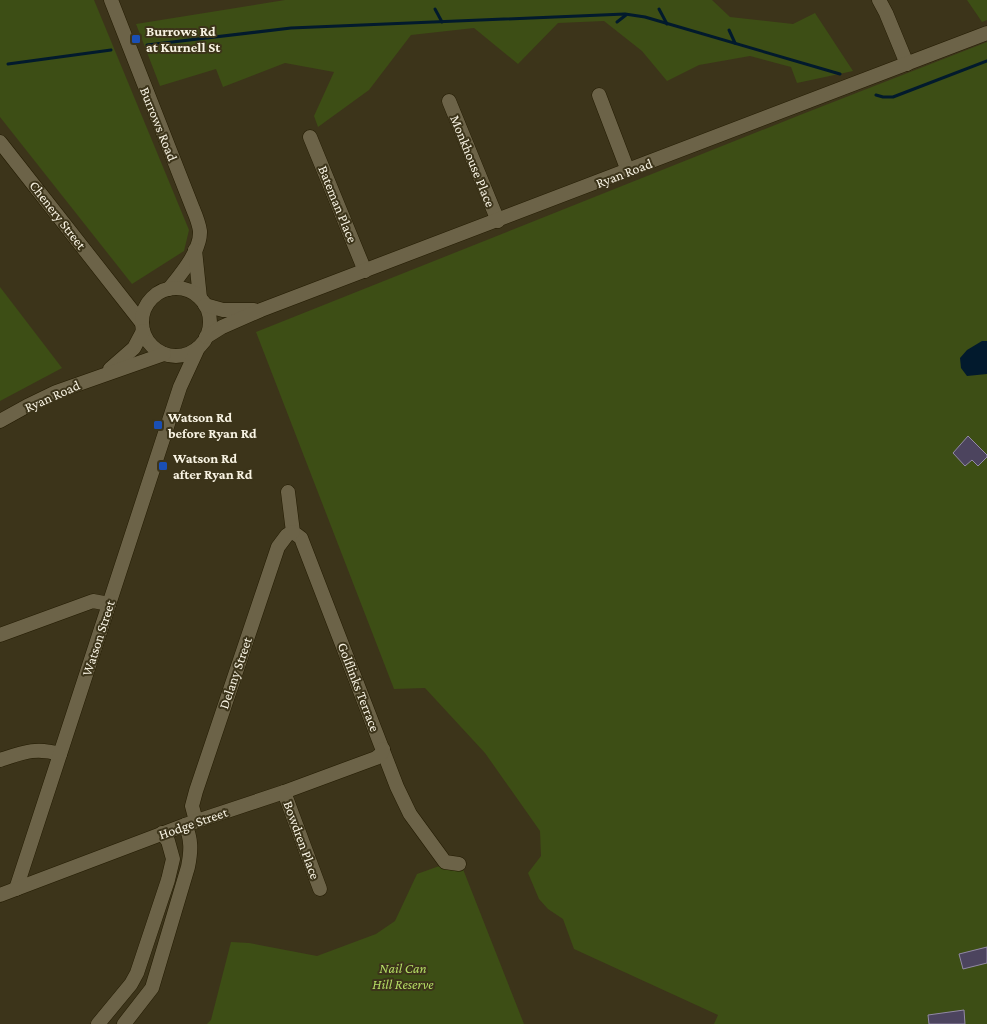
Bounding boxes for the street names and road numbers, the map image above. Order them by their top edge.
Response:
street label: Burrows Road [137,85,181,164]
street label: Monkhouse Place [447,113,499,209]
street label: Ryan Road [594,155,655,191]
street label: Bateman Place [315,163,361,245]
street label: Chenery Street [26,178,90,253]
street label: Ryan Road [22,376,83,415]
street label: Watson Street [78,598,118,678]
street label: Delany Street [215,635,255,711]
street label: Golflinks Terrace [335,640,383,734]
street label: Bowdren Place [280,799,324,881]
street label: Hodge Street [156,804,230,842]

